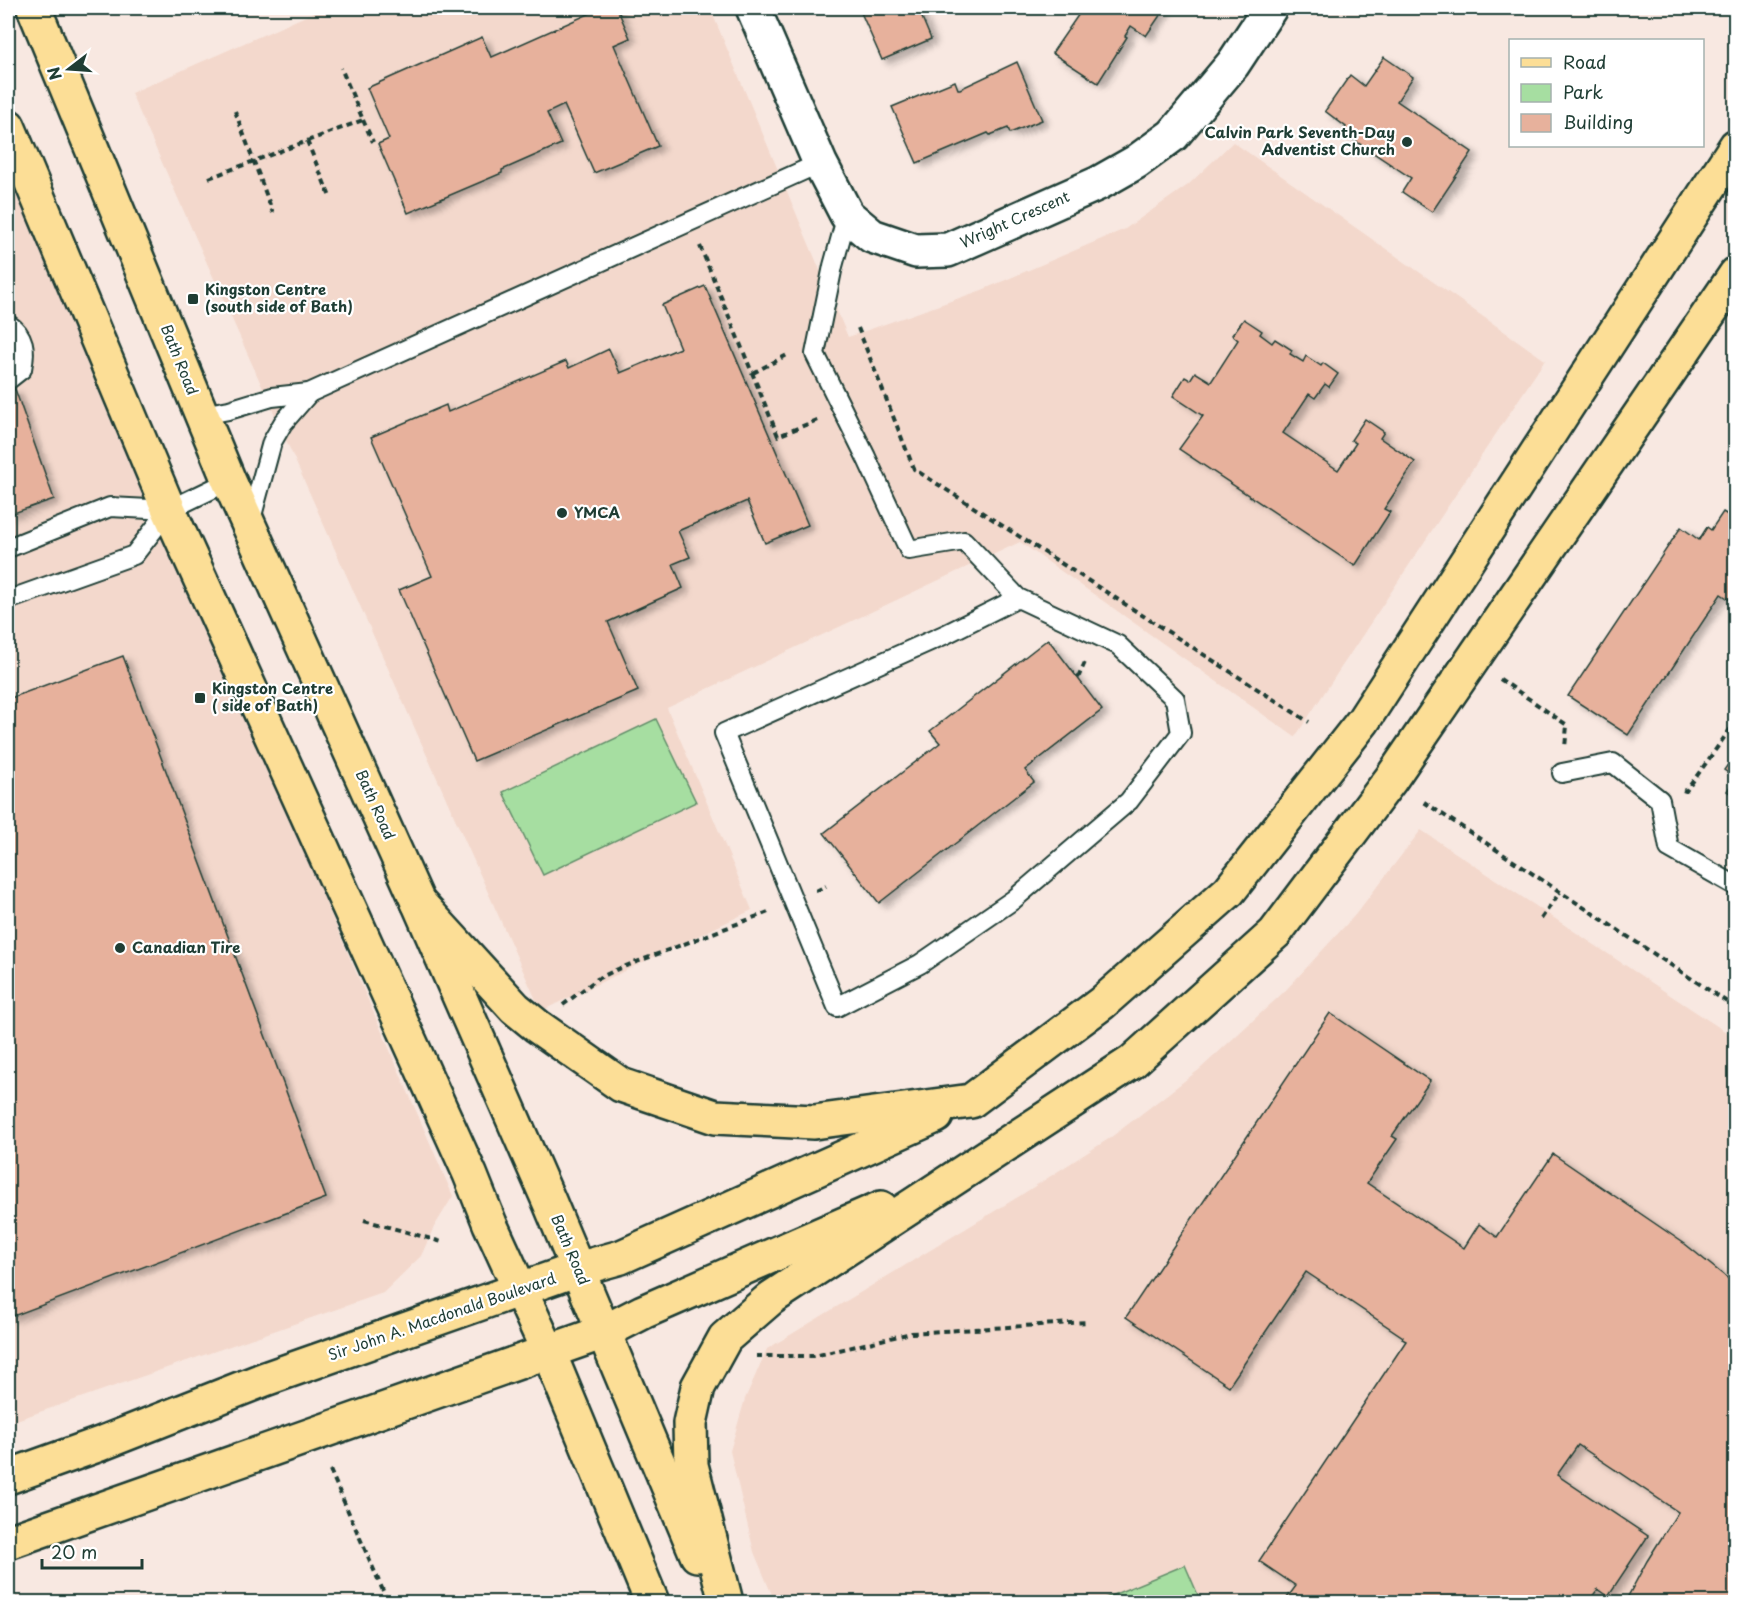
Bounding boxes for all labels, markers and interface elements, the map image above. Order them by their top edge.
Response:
north arrow [39,39,99,99]
legend [1509,39,1704,147]
text: Road [1563,48,1607,75]
text: N [40,64,67,83]
text: Park [1563,78,1603,105]
text: Building [1563,108,1633,135]
place label: Calvin Park Seventh-Day Adventist Church [1204,120,1395,160]
marker: Calvin Park Seventh-Day Adventist Church [1400,135,1414,149]
street label: Wright Crescent [956,184,1073,253]
place label: Kingston Centre (south side of Bath) [205,277,353,317]
marker: Kingston Centre (south side of Bath) [186,292,200,306]
street label: Bath Road [156,321,205,398]
place label: YMCA [574,500,620,523]
marker: YMCA [555,506,569,520]
place label: Kingston Centre ( side of Bath) [212,676,333,716]
marker: Kingston Centre ( side of Bath) [193,691,207,705]
street label: Bath Road [351,766,402,843]
place label: Canadian Tire [132,935,240,958]
marker: Canadian Tire [113,941,127,955]
street label: Bath Road [546,1211,597,1288]
street label: Sir John A. Macdonald Boulevard [325,1266,559,1365]
scale bar [42,1532,142,1570]
text: 20 m [51,1538,97,1565]

